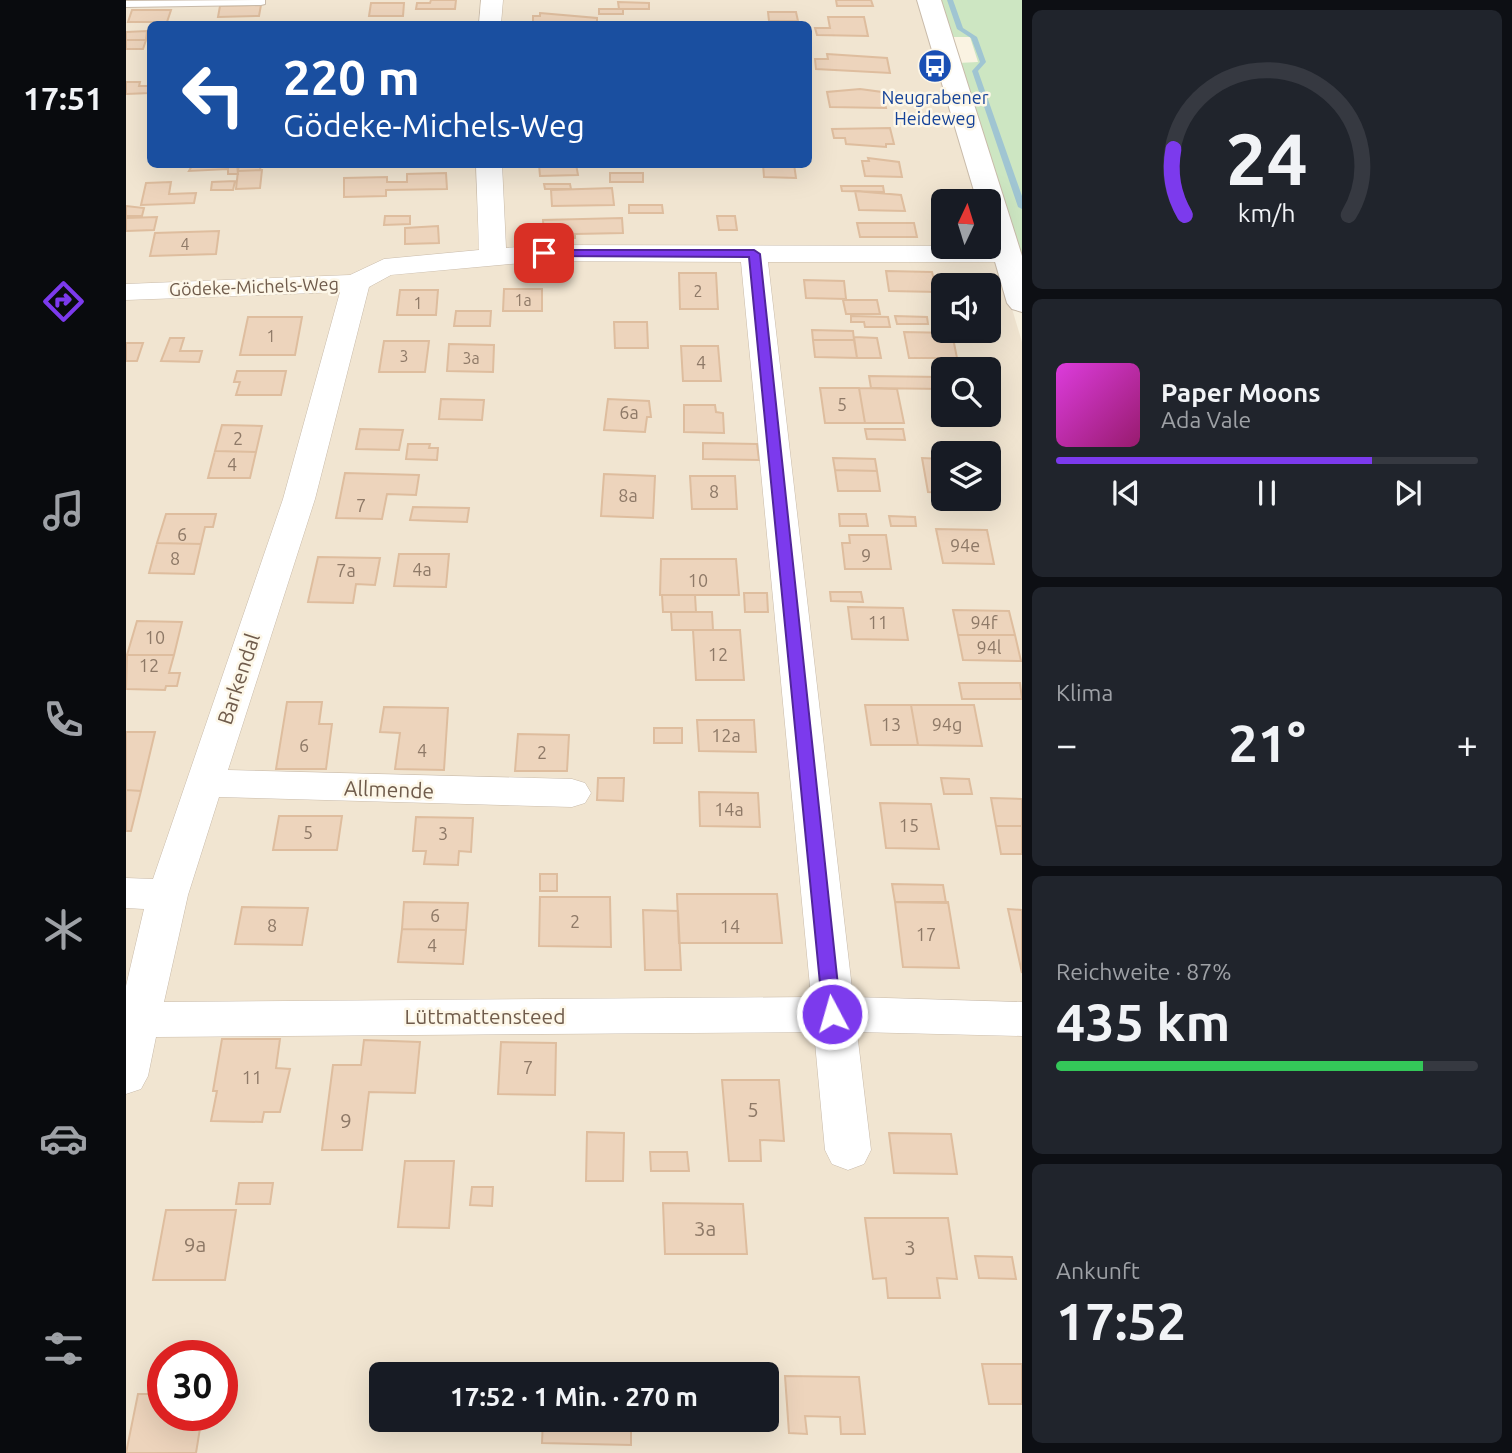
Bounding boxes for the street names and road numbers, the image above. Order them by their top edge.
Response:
street label: Gödeke-Michels-Weg [169,273,339,299]
street label: Barkendal [212,630,264,727]
street label: Allmende [344,775,435,803]
street label: Lüttmattensteed [405,1004,565,1028]

